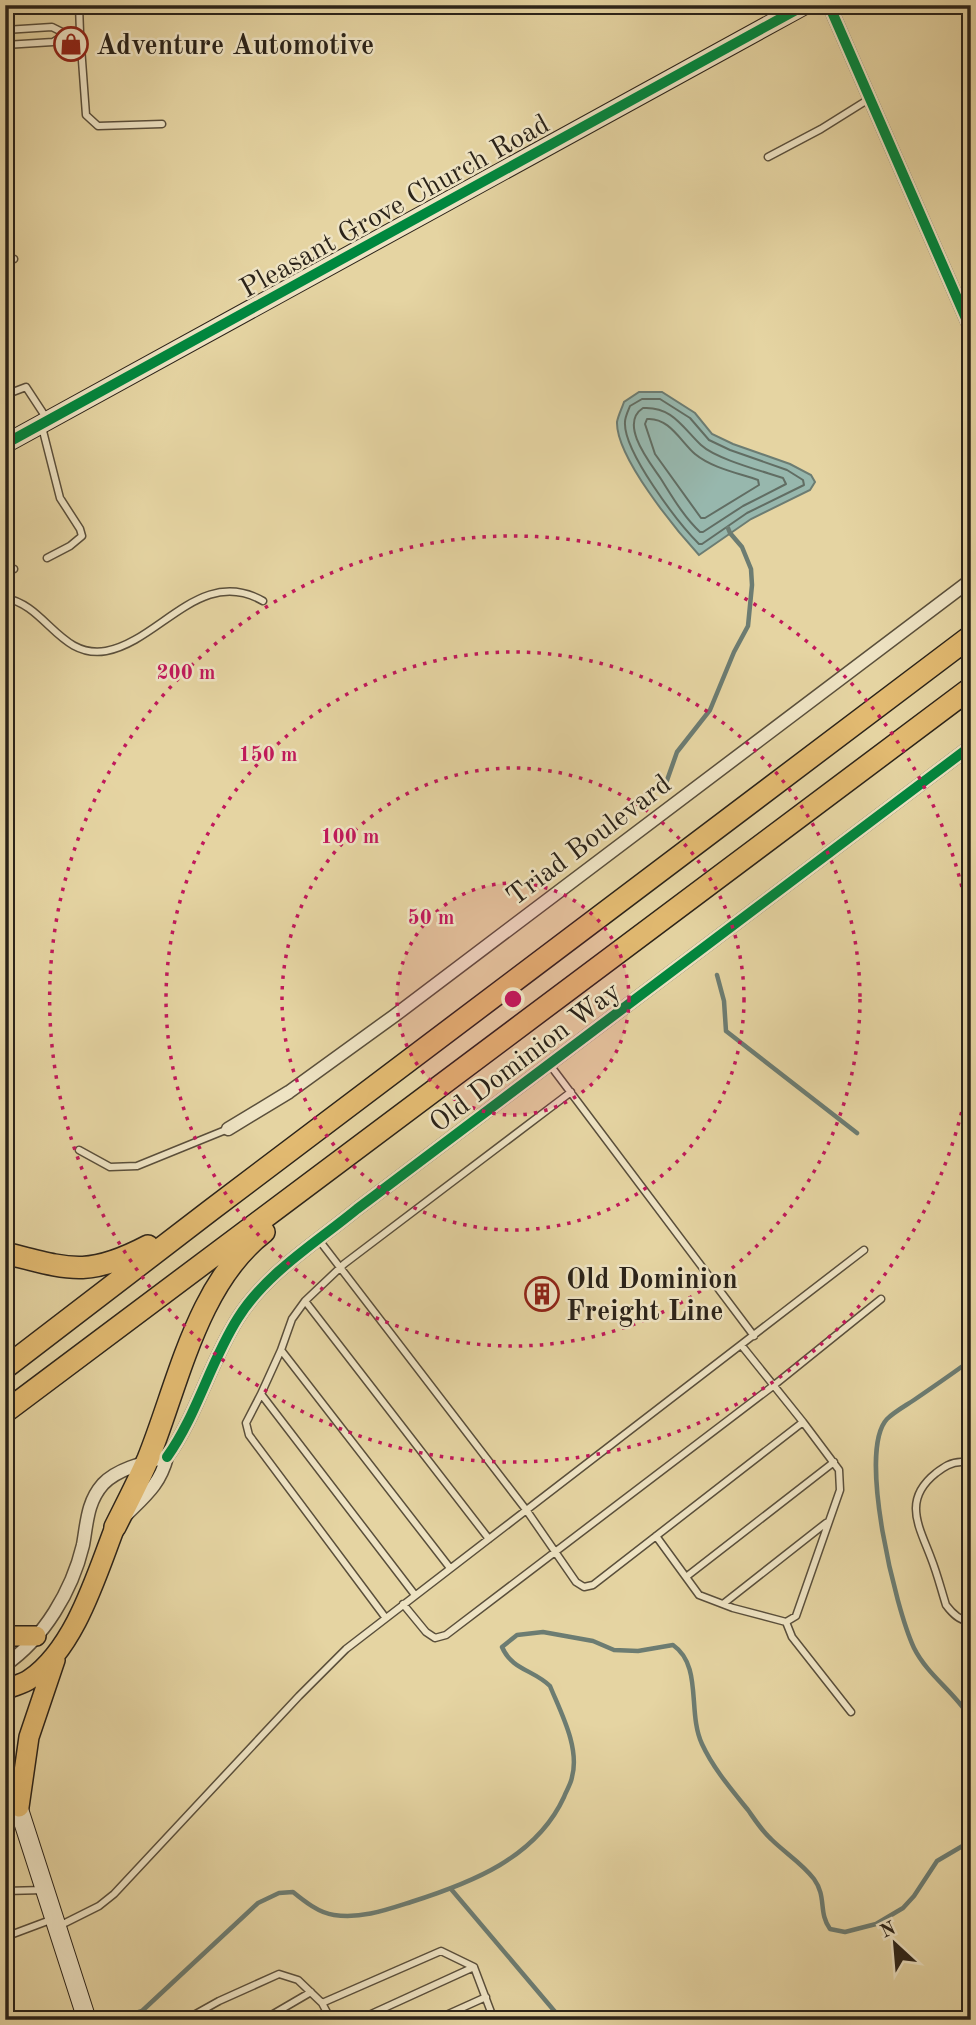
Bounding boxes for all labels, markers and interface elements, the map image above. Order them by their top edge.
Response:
shop icon: Adventure Automotive [52,25,90,63]
place label: Adventure Automotive [96,33,374,61]
street label: Pleasant Grove Church Road [236,111,555,304]
text: 200 m [156,663,216,684]
text: 150 m [238,745,298,766]
street label: Triad Boulevard [502,771,677,912]
text: 100 m [320,827,380,848]
text: 50 m [407,908,455,929]
street label: Old Dominion Way [425,978,626,1139]
centre of rings [501,987,525,1011]
place label: Old Dominion Freight Line [566,1267,738,1327]
building icon: Old Dominion Freight Line [523,1275,561,1313]
north arrow [860,1910,930,1980]
text: N [878,1919,900,1943]

